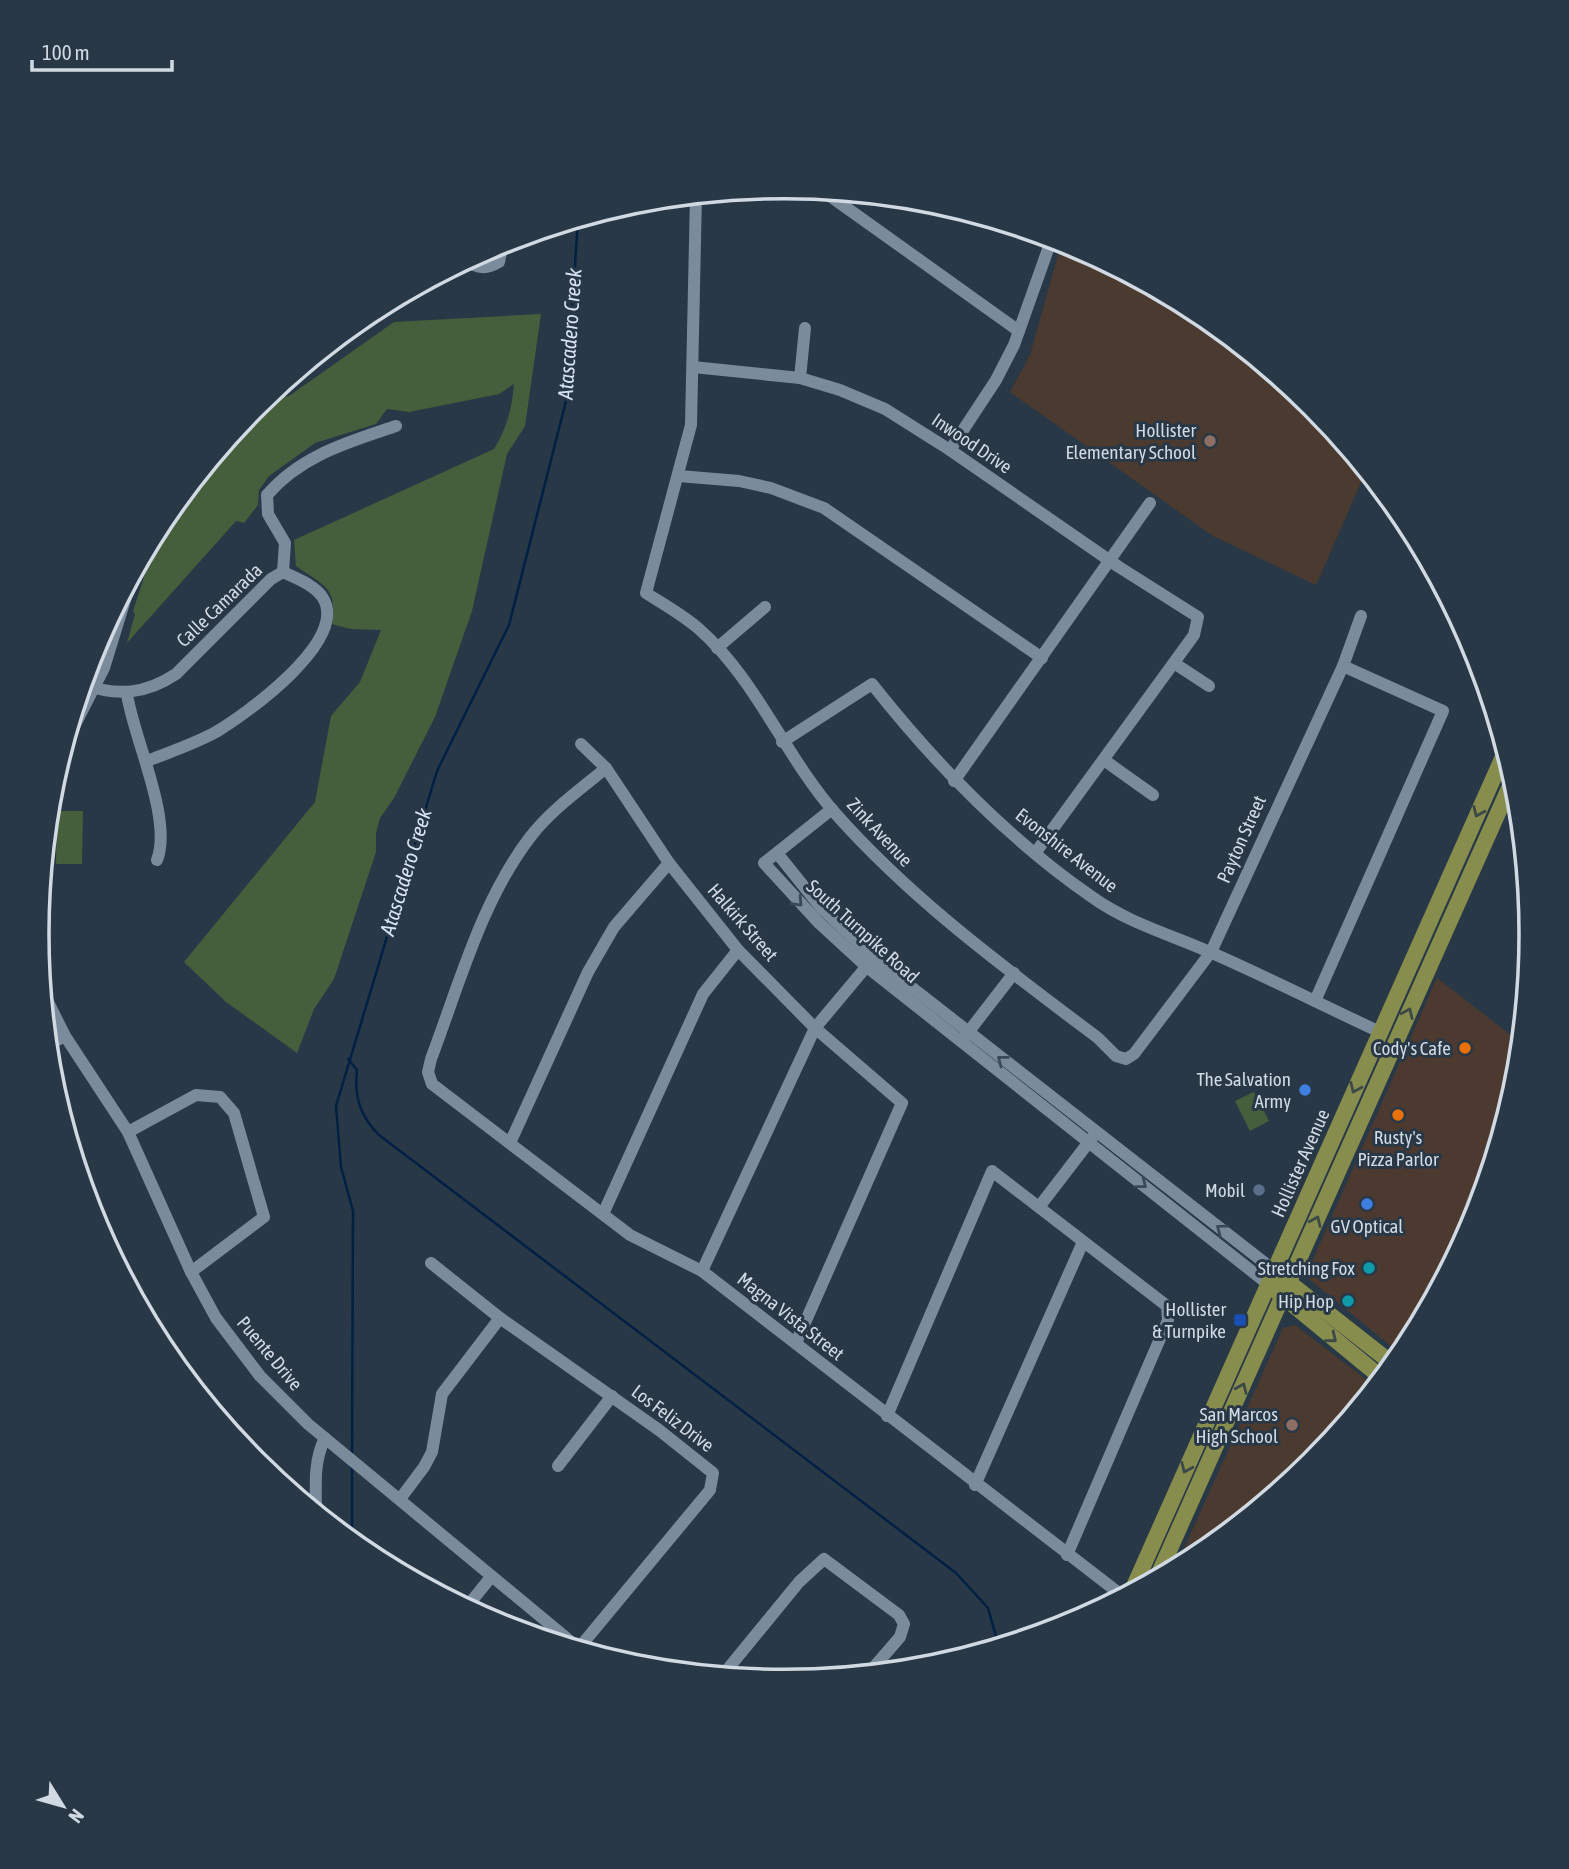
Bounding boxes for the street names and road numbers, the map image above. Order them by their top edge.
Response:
street label: Inwood Drive [928,408,1016,478]
street label: Calle Camarada [172,559,266,651]
street label: Payton Street [1212,792,1270,886]
street label: Zink Avenue [843,793,917,871]
street label: Evonshire Avenue [1012,803,1122,897]
street label: South Turnpike Road [802,875,924,987]
street label: Halkirk Street [703,879,783,965]
street label: Hollister Avenue [1266,1106,1334,1220]
street label: Magna Vista Street [733,1268,849,1364]
street label: Puente Drive [233,1312,307,1394]
street label: Los Feliz Drive [628,1380,718,1456]

